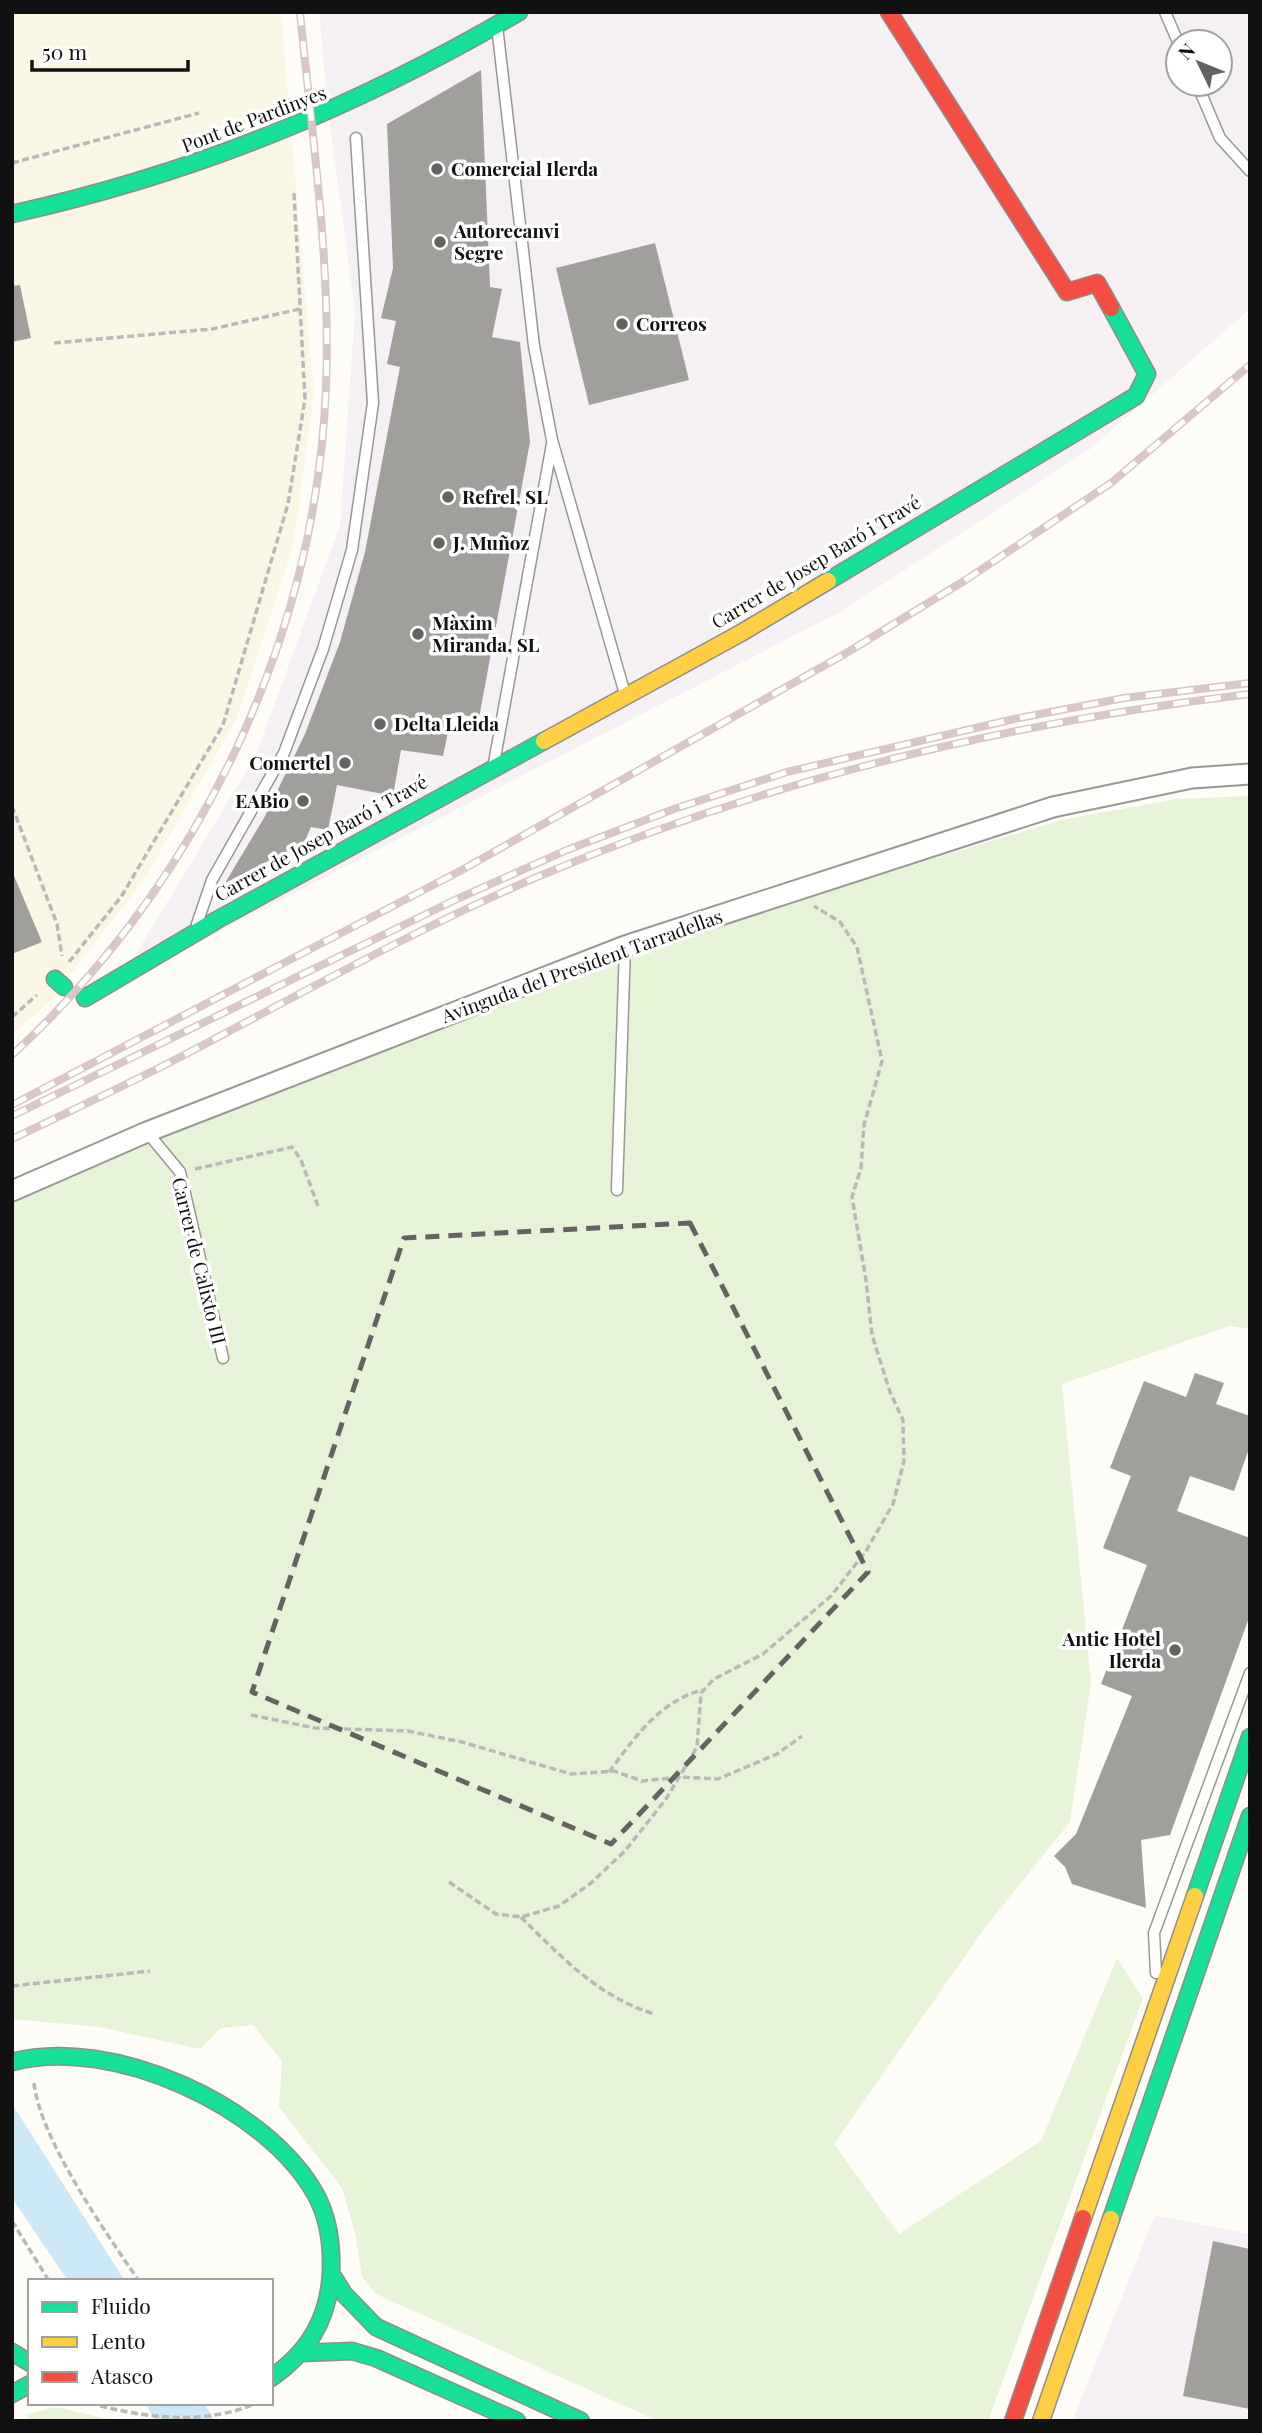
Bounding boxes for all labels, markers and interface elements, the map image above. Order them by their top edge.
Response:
scale bar [32,28,187,72]
north arrow [1164,28,1234,98]
text: 50 m [42,37,88,65]
text: N [1172,37,1200,65]
street label: Pont de Pardinyes [178,79,330,158]
place label: Comercial Ilerda [451,155,598,181]
marker: Comercial Ilerda [429,161,445,177]
place label: Autorecanvi Segre [453,217,560,265]
marker: Autorecanvi Segre [432,234,448,250]
place label: Correos [636,310,707,336]
marker: Correos [614,316,630,332]
place label: Refrel, SL [462,483,548,509]
street label: Carrer de Josep Baró i Travé [706,488,925,634]
marker: Refrel, SL [440,489,456,505]
place label: J. Muñoz [452,529,530,555]
marker: J. Muñoz [431,535,447,551]
place label: Màxim Miranda, SL [432,609,540,657]
marker: Màxim Miranda, SL [410,626,426,642]
place label: Delta Lleida [394,710,499,736]
marker: Delta Lleida [372,716,388,732]
place label: Comertel [249,749,331,775]
marker: Comertel [337,755,353,771]
street label: Carrer de Josep Baró i Travé [209,768,432,907]
place label: EABio [235,787,289,813]
marker: EABio [295,793,311,809]
street label: Avinguda del President Tarradellas [437,902,726,1028]
street label: Carrer de Calixto III [167,1174,233,1347]
place label: Antic Hotel Ilerda [1061,1625,1161,1673]
marker: Antic Hotel Ilerda [1167,1642,1183,1658]
legend [28,2279,273,2405]
text: Fluido [91,2291,151,2319]
text: Lento [91,2326,145,2354]
text: Atasco [90,2361,153,2389]

